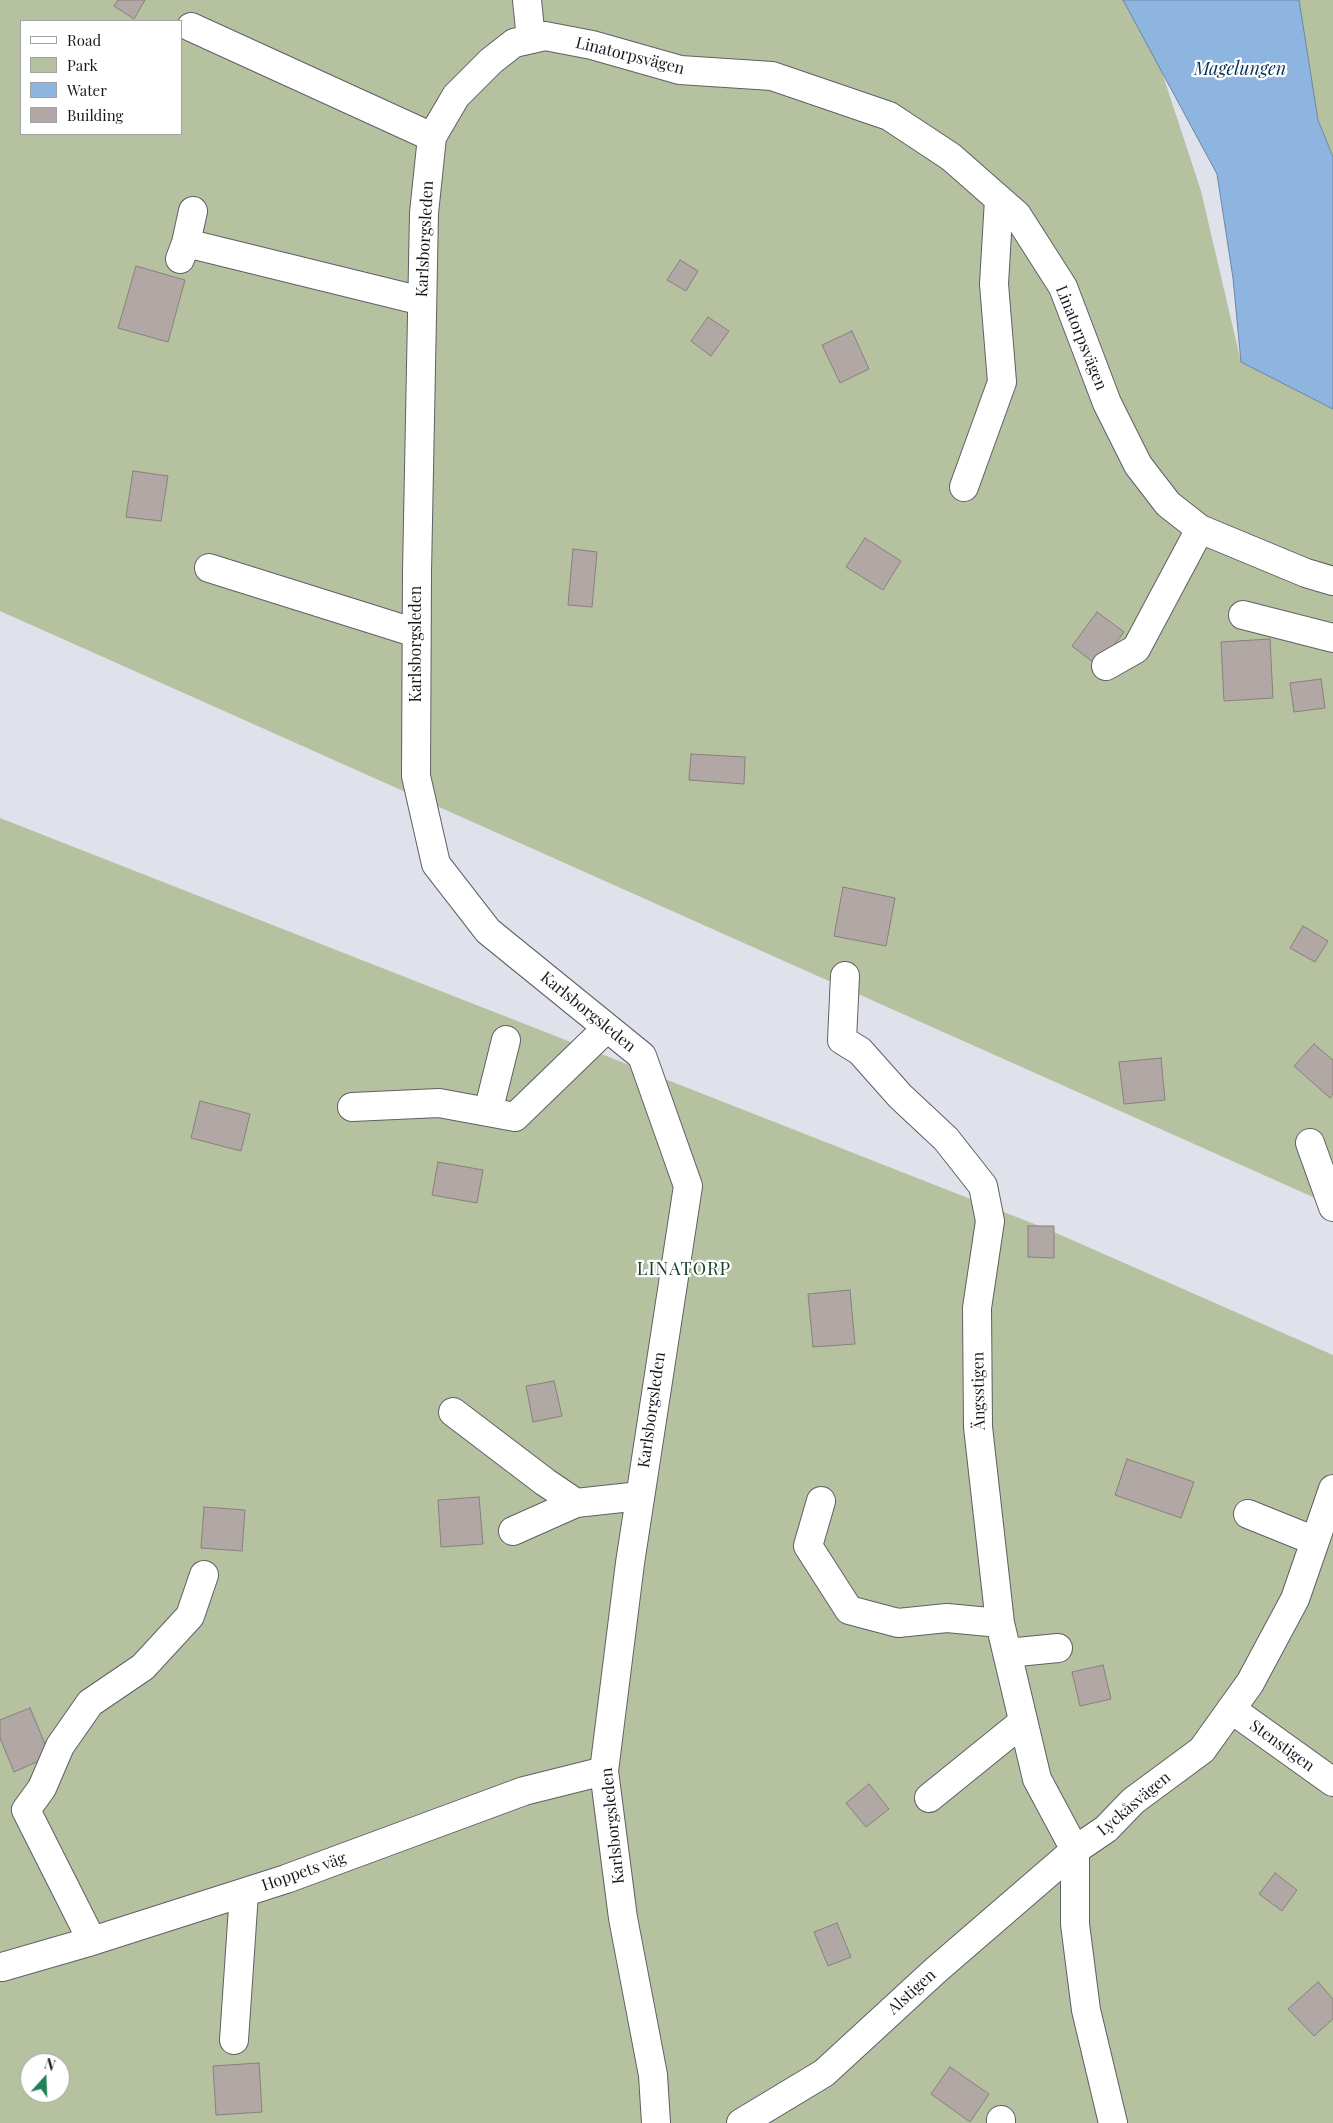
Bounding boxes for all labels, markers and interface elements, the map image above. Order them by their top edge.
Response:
legend [20,20,182,135]
text: Road [67,30,101,50]
street label: Linatorpsvägen [574,33,686,79]
text: Park [67,55,98,75]
water label: Magelungen [1194,58,1286,80]
text: Water [67,80,107,100]
text: Building [67,105,123,125]
street label: Karlsborgsleden [412,180,438,298]
street label: Linatorpsvägen [1051,283,1111,393]
street label: Karlsborgsleden [406,586,426,702]
street label: Karlsborgsleden [537,968,639,1056]
district label: LINATORP [636,1258,732,1280]
street label: Karlsborgsleden [634,1351,670,1469]
street label: Ängsstigen [969,1352,989,1430]
street label: Stenstigen [1246,1716,1318,1776]
street label: Karlsborgsleden [597,1767,629,1885]
street label: Lyckåsvägen [1094,1768,1174,1840]
street label: Hoppets väg [259,1849,349,1895]
street label: Alstigen [884,1965,940,2019]
north arrow [20,2053,70,2103]
text: N [42,2054,58,2075]

